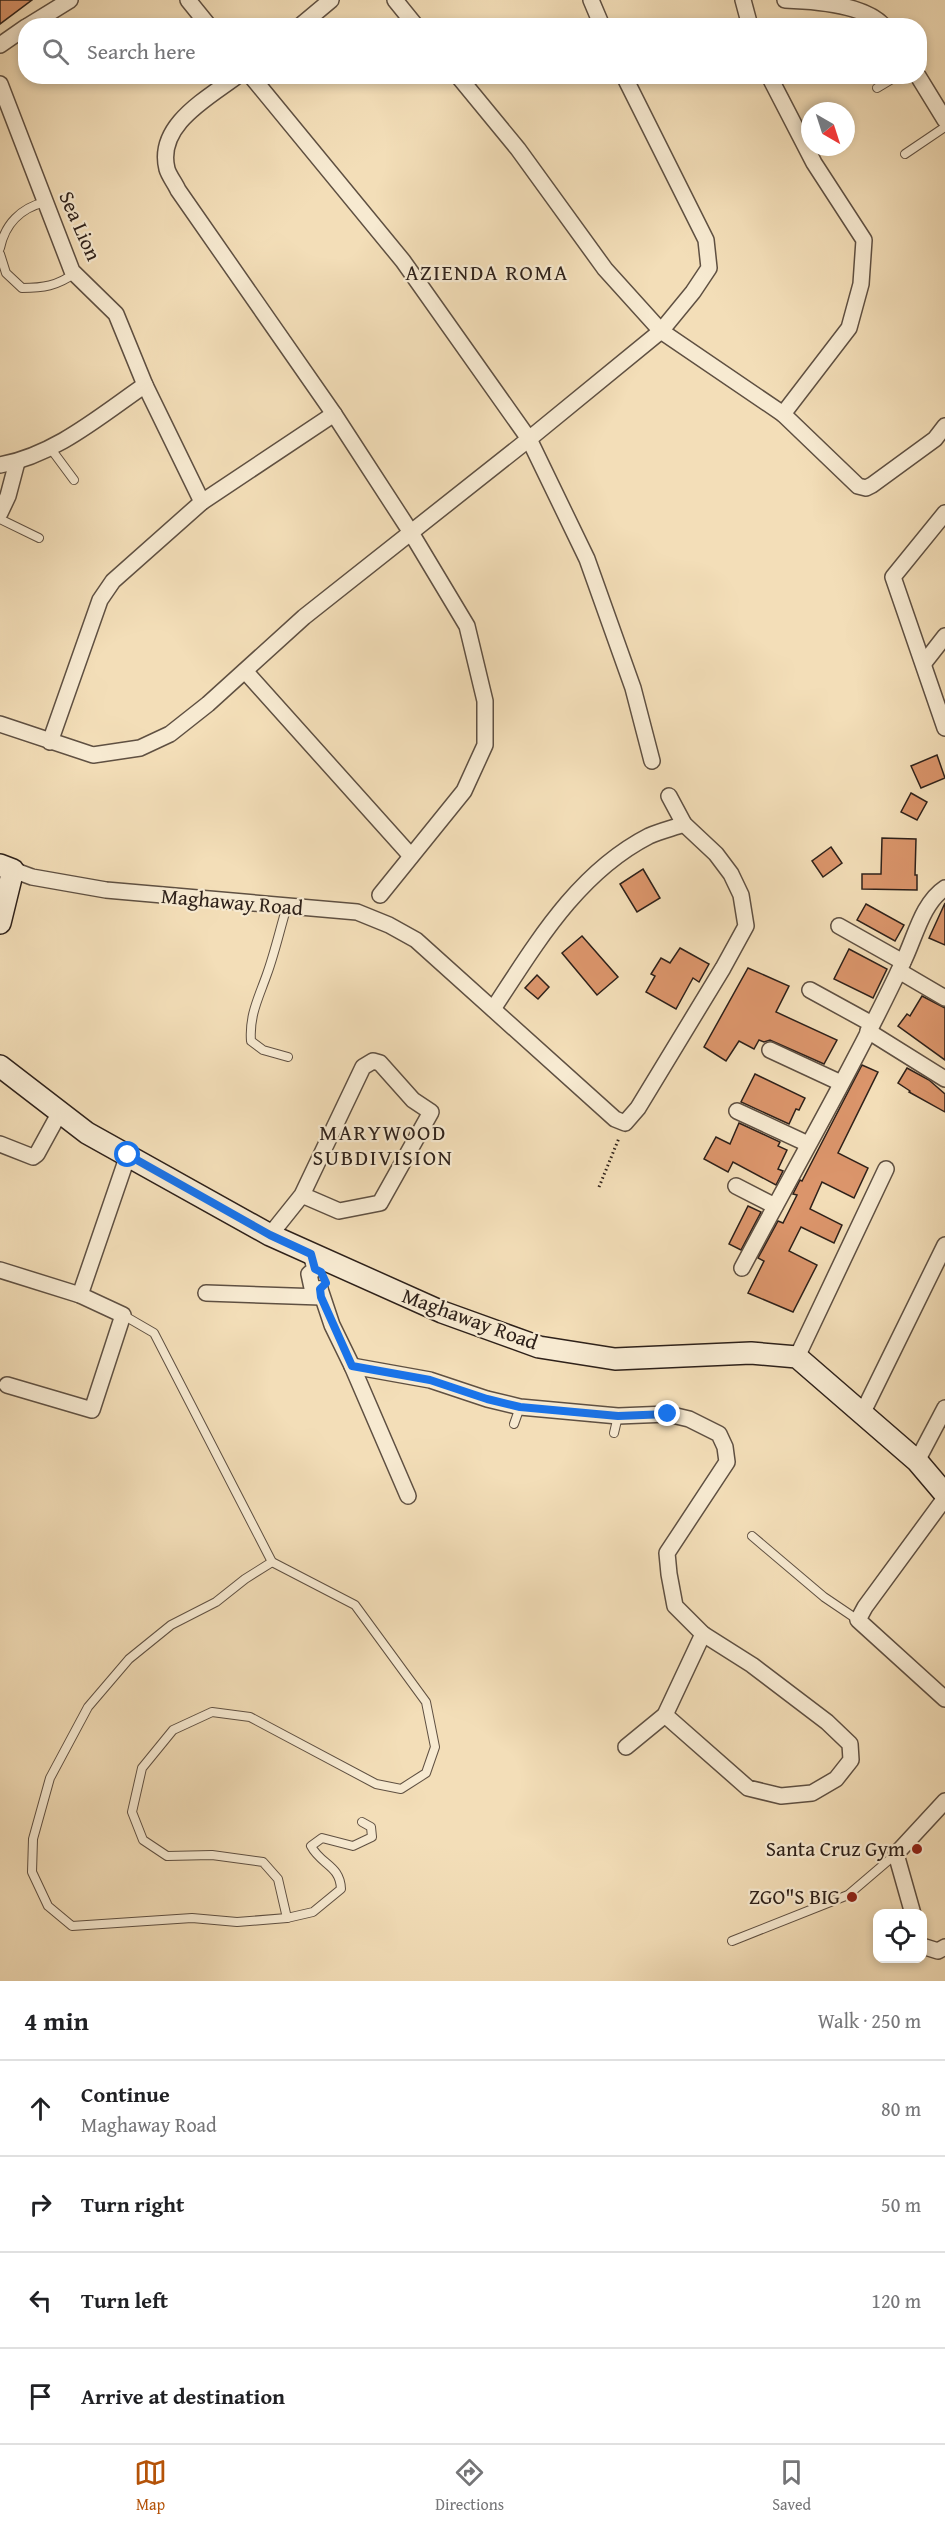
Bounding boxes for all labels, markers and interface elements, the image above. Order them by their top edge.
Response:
search box [18,18,927,84]
icon: search [39,35,72,68]
text: Search here [87,35,196,67]
north arrow [801,102,855,156]
street label: Sea Lion [51,186,110,266]
district label: AZIENDA ROMA [405,256,569,288]
street label: Maghaway Road [160,880,305,923]
district label: MARYWOOD SUBDIVISION [313,1116,453,1173]
route start [114,1141,140,1167]
street label: Maghaway Road [398,1280,543,1358]
route end [654,1400,680,1426]
place label: Santa Cruz Gym [766,1833,905,1864]
marker: Santa Cruz Gym [910,1842,924,1856]
place label: ZGO"S BIG [749,1881,840,1912]
marker: ZGO"S BIG [845,1890,859,1904]
map controls [873,1909,927,1963]
button: locate [873,1909,927,1963]
text: 4 min [24,2001,89,2040]
text: Walk · 250 m [818,2006,921,2035]
text: Continue [81,2078,170,2110]
icon: ahead [24,2092,57,2125]
text: 80 m [881,2094,921,2123]
text: Maghaway Road [81,2110,217,2139]
icon: right [24,2188,57,2221]
text: Turn right [81,2188,184,2220]
text: 50 m [881,2190,921,2219]
icon: left [24,2284,57,2317]
text: Turn left [81,2284,168,2316]
text: 120 m [871,2286,921,2315]
icon: arrive [24,2380,57,2413]
text: Arrive at destination [81,2380,285,2412]
tab: Map [134,2456,167,2516]
tab: Directions [435,2456,504,2516]
tab: Saved [772,2456,811,2516]

